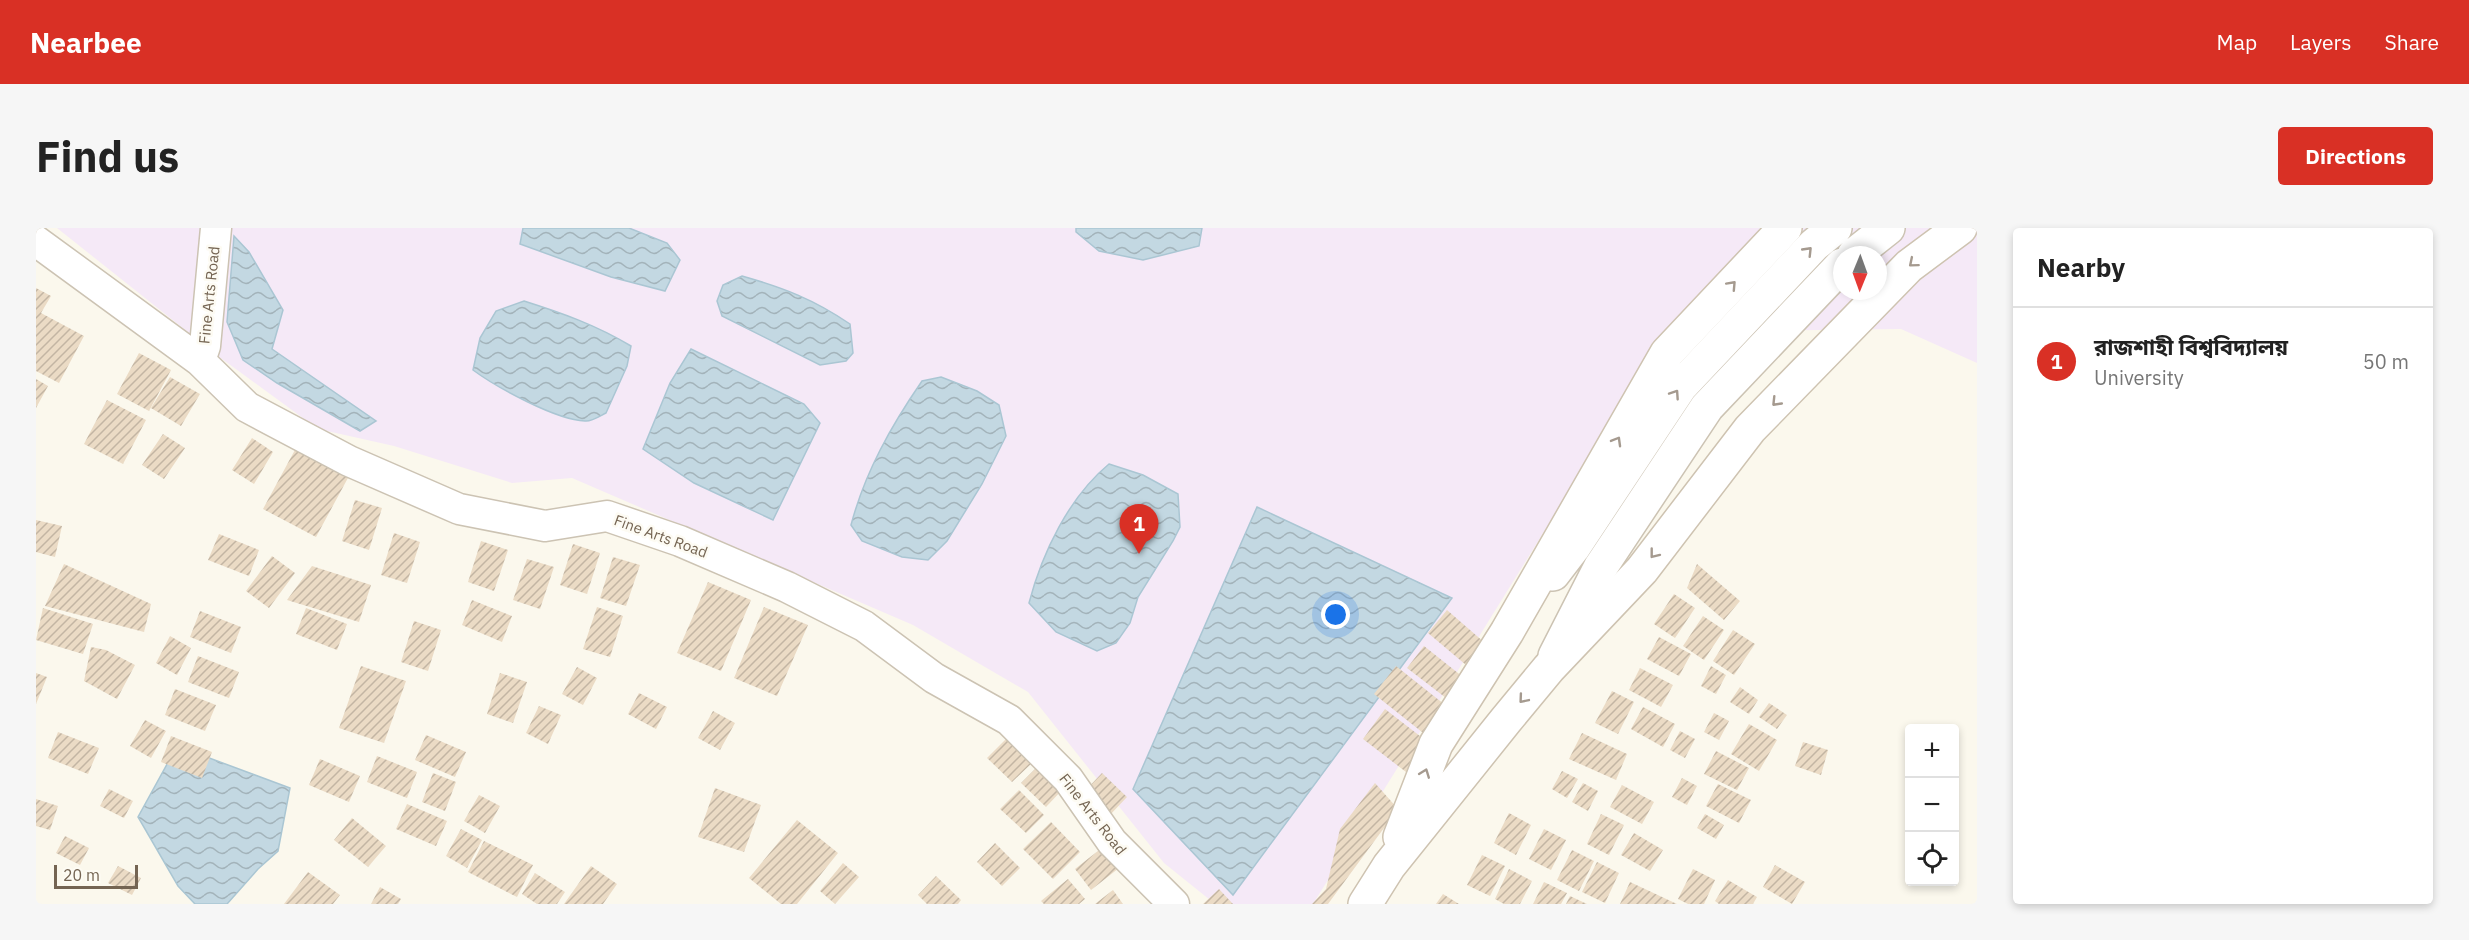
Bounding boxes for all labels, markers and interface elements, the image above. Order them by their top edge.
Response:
text: Nearbee [30,24,142,61]
text: Map [2217,28,2257,56]
text: Layers [2290,28,2352,56]
text: Share [2385,28,2439,56]
button: Directions [2278,127,2433,185]
text: Find us [36,129,179,184]
street label: Fine Arts Road [194,245,224,345]
north arrow [1833,246,1887,300]
one-way arrow [1800,248,1811,259]
text: Nearby [2037,250,2125,284]
one-way arrow [1909,256,1920,267]
one-way arrow [1724,281,1735,292]
text: রাজশাহী বিশ্ববিদ্যালয় [2094,332,2288,361]
text: 1 [2051,348,2063,375]
text: 50 m [2363,348,2409,375]
text: University [2094,364,2184,391]
one-way arrow [1668,390,1679,401]
one-way arrow [1772,396,1783,406]
one-way arrow [1610,436,1621,447]
pin: 1 [1120,504,1158,554]
street label: Fine Arts Road [612,510,710,562]
one-way arrow [1650,547,1661,558]
your location [1321,600,1350,629]
one-way arrow [1520,692,1531,703]
map controls [1905,724,1959,886]
button: + [1905,724,1959,778]
one-way arrow [1418,768,1430,779]
street label: Fine Arts Road [1055,769,1131,859]
button: − [1905,778,1959,832]
button: locate [1905,832,1959,886]
scale bar [54,862,138,890]
text: 20 m [63,865,100,885]

